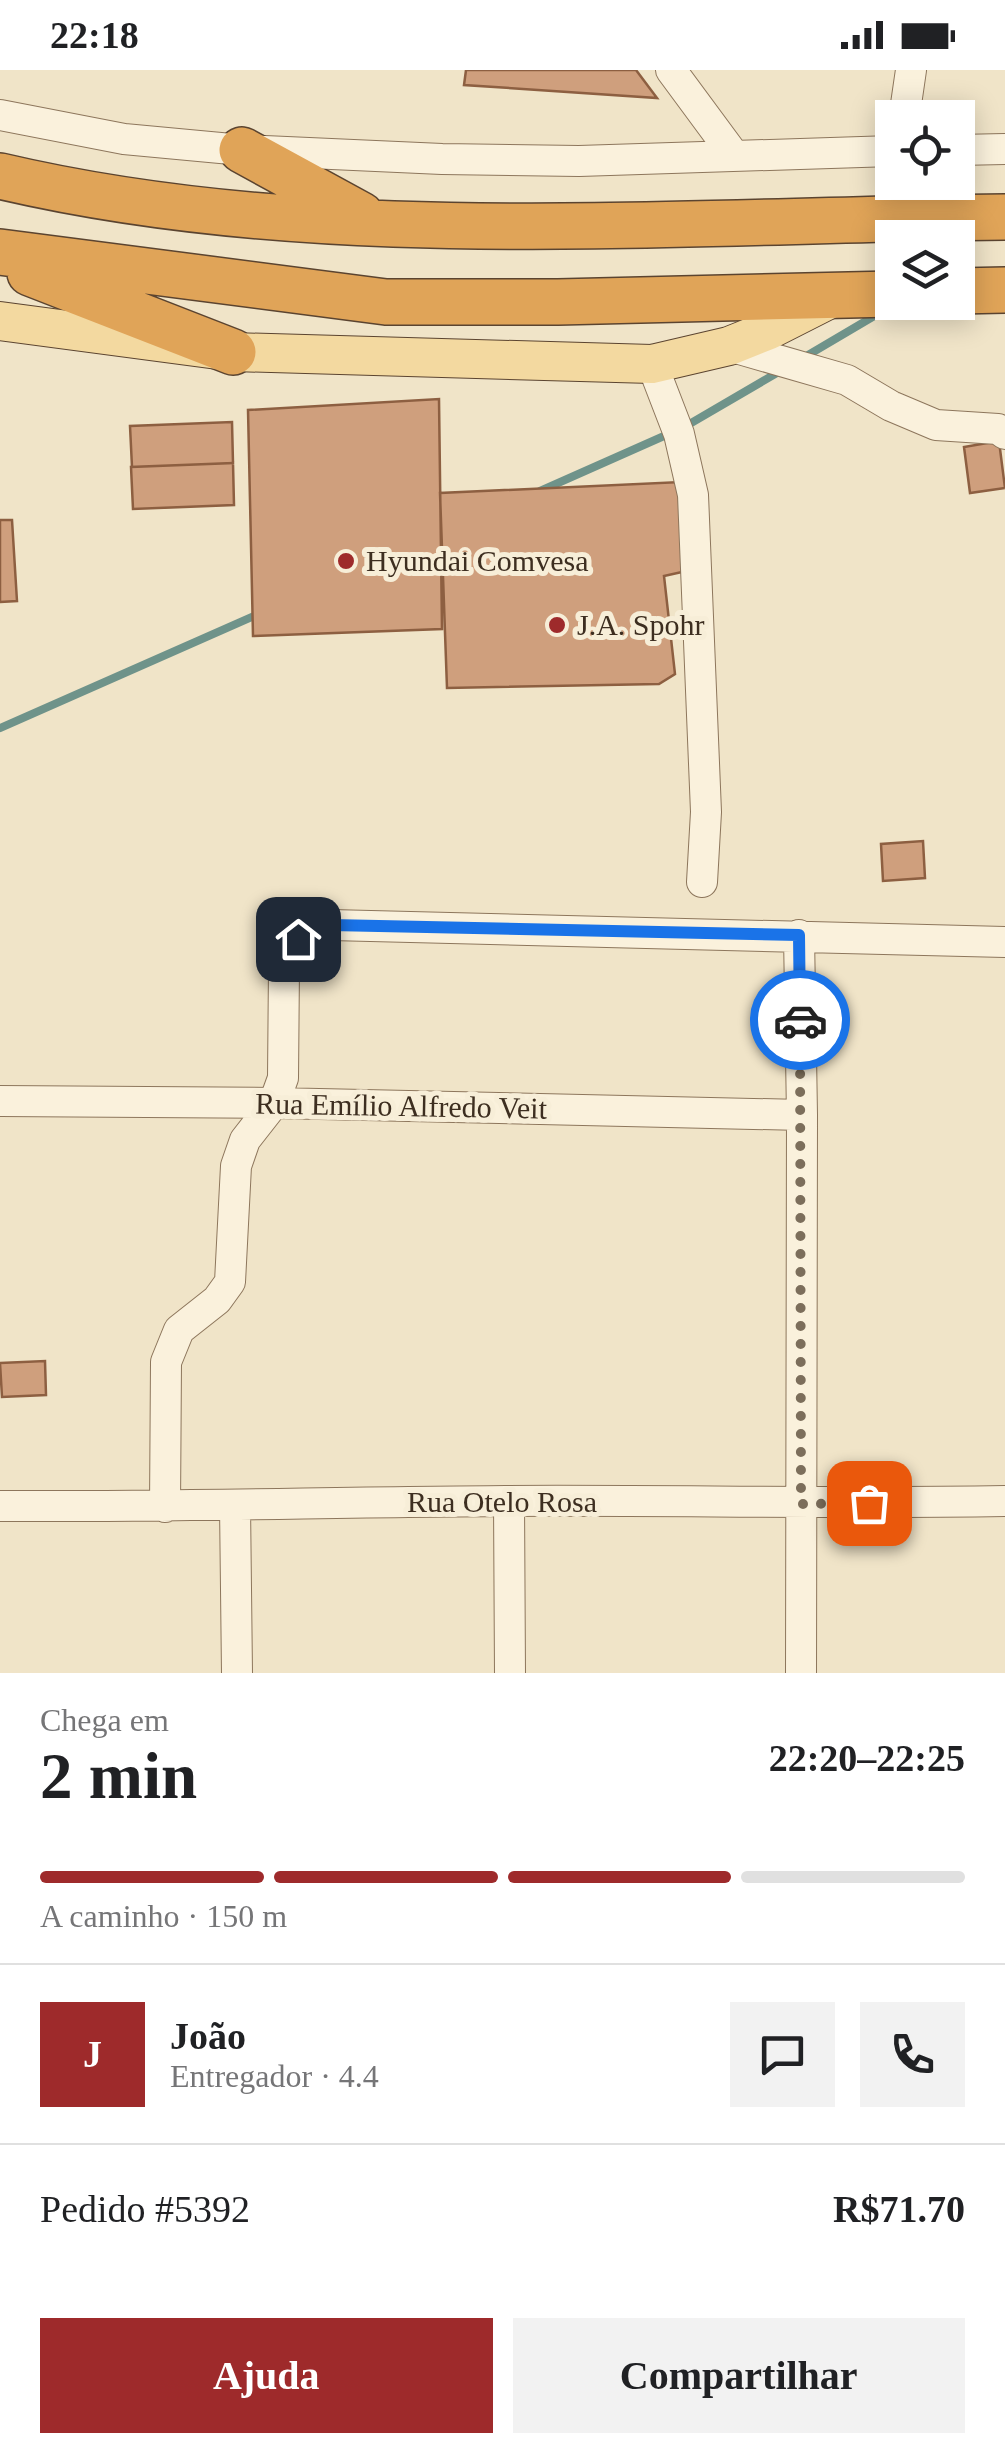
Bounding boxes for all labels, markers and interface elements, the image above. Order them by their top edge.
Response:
text: 22:18 [50,14,139,56]
map controls [875,100,975,320]
button: locate [875,100,975,200]
button: layers [875,220,975,320]
place label: Hyundai Comvesa [366,544,588,577]
marker: Hyundai Comvesa [335,550,357,572]
place label: J.A. Spohr [577,608,705,641]
marker: J.A. Spohr [546,614,568,636]
pin [256,897,341,982]
icon: home [271,912,326,967]
courier [750,970,850,1070]
icon: car [773,993,828,1048]
street label: Rua Emílio Alfredo Veit [255,1086,548,1125]
pin [827,1461,912,1546]
icon: bag [842,1476,897,1531]
street label: Rua Otelo Rosa [407,1485,597,1518]
text: Chega em [40,1702,169,1738]
text: 22:20–22:25 [769,1737,965,1779]
text: 2 min [40,1740,197,1812]
text: A caminho · 150 m [40,1898,287,1934]
button: chat [730,2002,835,2107]
button: phone [860,2002,965,2107]
text: João [170,2015,246,2057]
text: J [83,2033,102,2075]
text: Entregador · 4.4 [170,2058,379,2094]
text: Pedido #5392 [40,2188,250,2230]
text: R$71.70 [833,2188,965,2230]
button: Ajuda [40,2318,493,2433]
button: Compartilhar [513,2318,965,2433]

